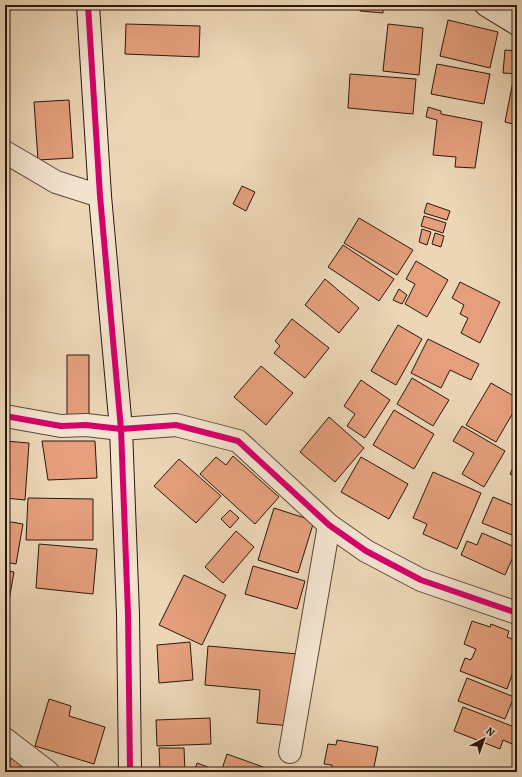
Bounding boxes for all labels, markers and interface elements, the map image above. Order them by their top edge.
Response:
north arrow [464,719,504,759]
text: N [482,724,498,740]

